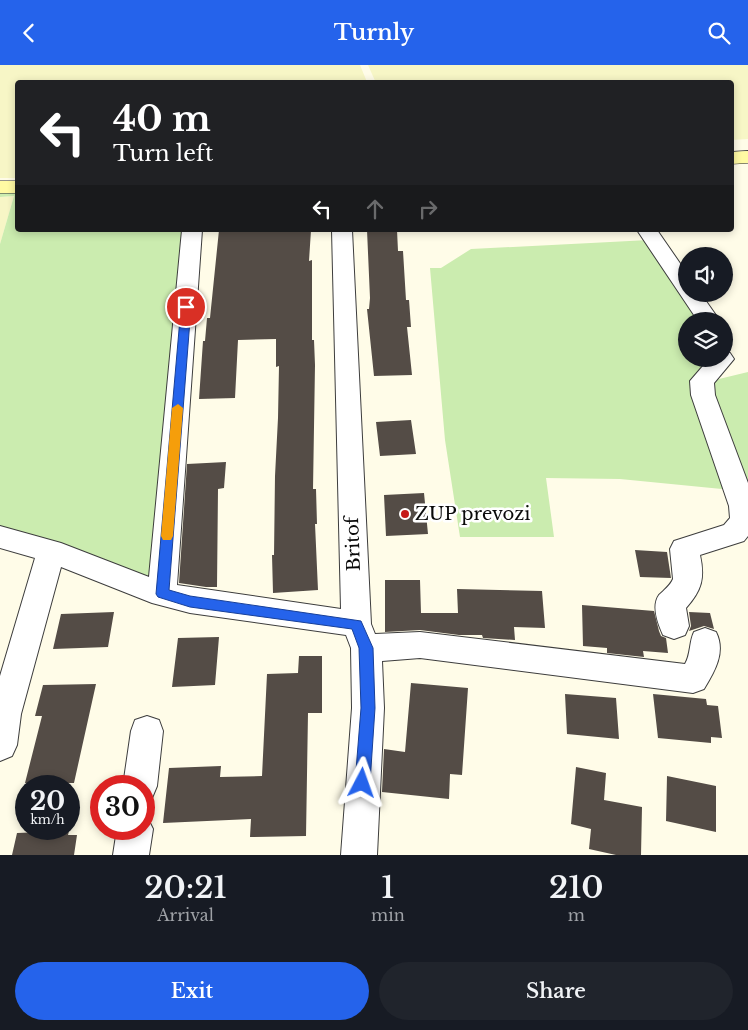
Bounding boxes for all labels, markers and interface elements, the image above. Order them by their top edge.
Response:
icon: back [15,19,43,47]
text: Turnly [334,19,414,46]
icon: search [705,19,733,47]
text: 40 m [113,97,211,140]
icon: left [30,100,95,165]
text: Turn left [113,140,213,167]
icon: left [308,195,336,223]
icon: ahead [361,195,389,223]
icon: right [414,195,442,223]
map controls [678,247,733,367]
button: sound [678,247,733,302]
pin [165,286,207,328]
icon: arrive [172,293,200,321]
button: layers [678,312,733,367]
place label: ZUP prevozi [415,503,530,525]
marker: ZUP prevozi [399,508,411,520]
street label: Britof [341,514,365,572]
position arrow [335,756,387,808]
speed limit sign: 30 [90,775,155,840]
text: 20 [30,786,65,817]
text: km/h [30,812,65,827]
text: 20:21 [144,869,227,906]
text: 1 [381,869,394,906]
text: 210 [549,869,604,906]
text: Arrival [157,905,214,925]
text: min [371,905,405,925]
text: m [568,905,585,925]
button: Exit [15,962,369,1020]
button: Share [379,962,733,1020]

